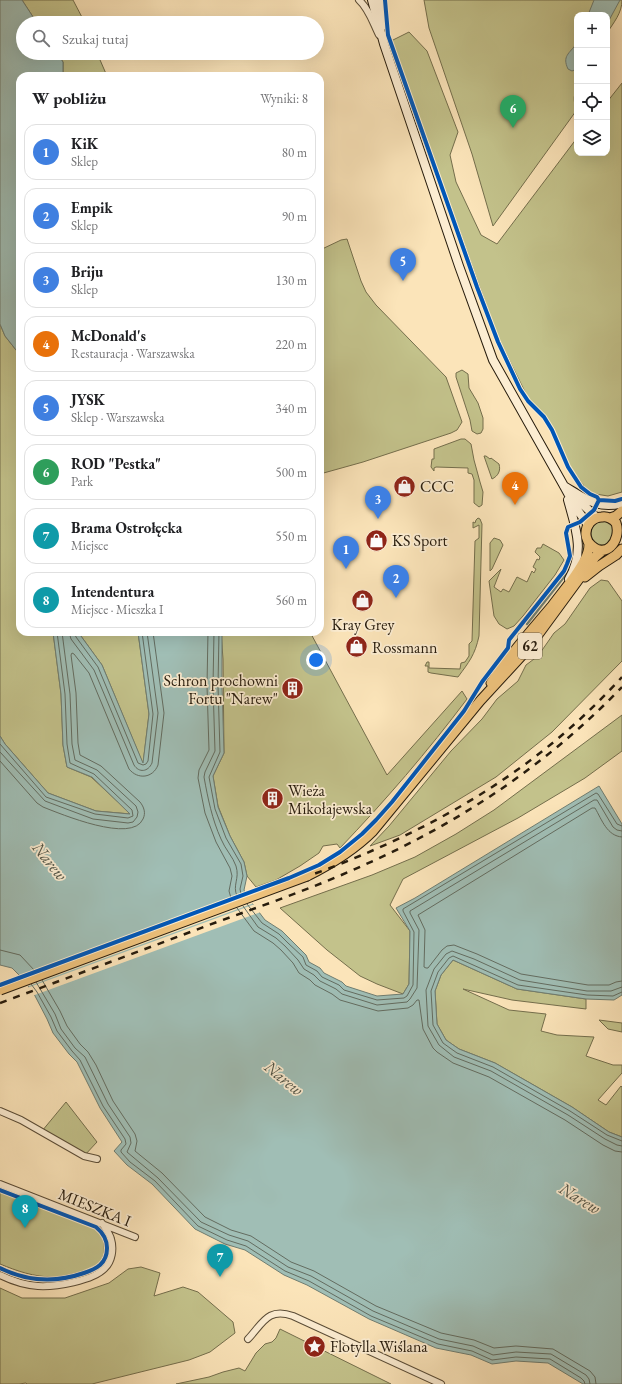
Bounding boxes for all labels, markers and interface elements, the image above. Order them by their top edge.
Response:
map controls [574,12,610,156]
button: + [574,12,610,48]
search box [16,16,324,60]
icon: search [30,27,52,49]
text: Szukaj tutaj [62,29,128,48]
button: − [574,48,610,84]
button: locate [574,84,610,120]
text: W pobliżu [32,87,106,109]
text: Wyniki: 8 [260,90,308,107]
pin: 6 [500,95,526,128]
button: layers [574,120,610,156]
text: KiK [71,134,98,153]
text: 1 [43,144,49,161]
text: 80 m [282,144,307,161]
text: Sklep [71,153,98,170]
text: Empik [71,198,113,217]
text: 2 [43,208,49,225]
text: 90 m [282,208,307,225]
text: Sklep [71,217,98,234]
pin: 5 [390,248,416,281]
text: Briju [71,262,103,281]
text: 3 [43,272,49,289]
text: 130 m [276,272,307,289]
text: Sklep [71,281,98,298]
text: McDonald's [71,326,146,345]
text: 4 [43,336,49,353]
text: 220 m [276,336,307,353]
text: Restauracja · Warszawska [71,345,195,362]
text: JYSK [71,390,105,409]
text: 5 [43,400,49,417]
text: 340 m [276,400,307,417]
text: Sklep · Warszawska [71,409,164,426]
text: ROD "Pestka" [71,454,161,473]
text: 6 [43,464,49,481]
text: 500 m [276,464,307,481]
pin: 4 [502,472,528,505]
text: Park [71,473,93,490]
shop icon: CCC [392,473,418,499]
place label: CCC [420,476,454,497]
pin: 3 [365,486,391,519]
text: Brama Ostrołęcka [71,518,182,537]
shop icon: KS Sport [363,527,389,553]
text: 7 [43,528,49,545]
text: 550 m [276,528,307,545]
place label: KS Sport [392,530,448,551]
pin: 1 [333,536,359,569]
text: Miejsce [71,537,108,554]
pin: 2 [383,565,409,598]
text: Intendentura [71,582,154,601]
shop icon: Kray Grey [350,587,376,613]
text: 8 [43,592,49,609]
text: 560 m [276,592,307,609]
text: Miejsce · Mieszka I [71,601,163,618]
place label: Kray Grey [332,614,395,635]
road number: 62 [518,633,542,659]
shop icon: Rossmann [344,634,370,660]
place label: Rossmann [372,637,438,658]
your location [306,650,326,670]
place label: Schron prochowni Fortu "Narew" [164,670,278,709]
building icon: Schron prochowni Fortu "Narew" [280,676,306,702]
place label: Wieża Mikołajewska [288,780,373,819]
building icon: Wieża Mikołajewska [260,786,286,812]
water label: Narew [27,836,73,885]
water label: Narew [259,1055,308,1101]
water label: Narew [555,1177,605,1219]
street label: MIESZKA I [55,1183,135,1232]
pin: 8 [12,1195,38,1228]
pin: 7 [207,1244,233,1277]
place icon: Flotylla Wiślana [301,1333,327,1359]
place label: Flotylla Wiślana [330,1336,428,1357]

